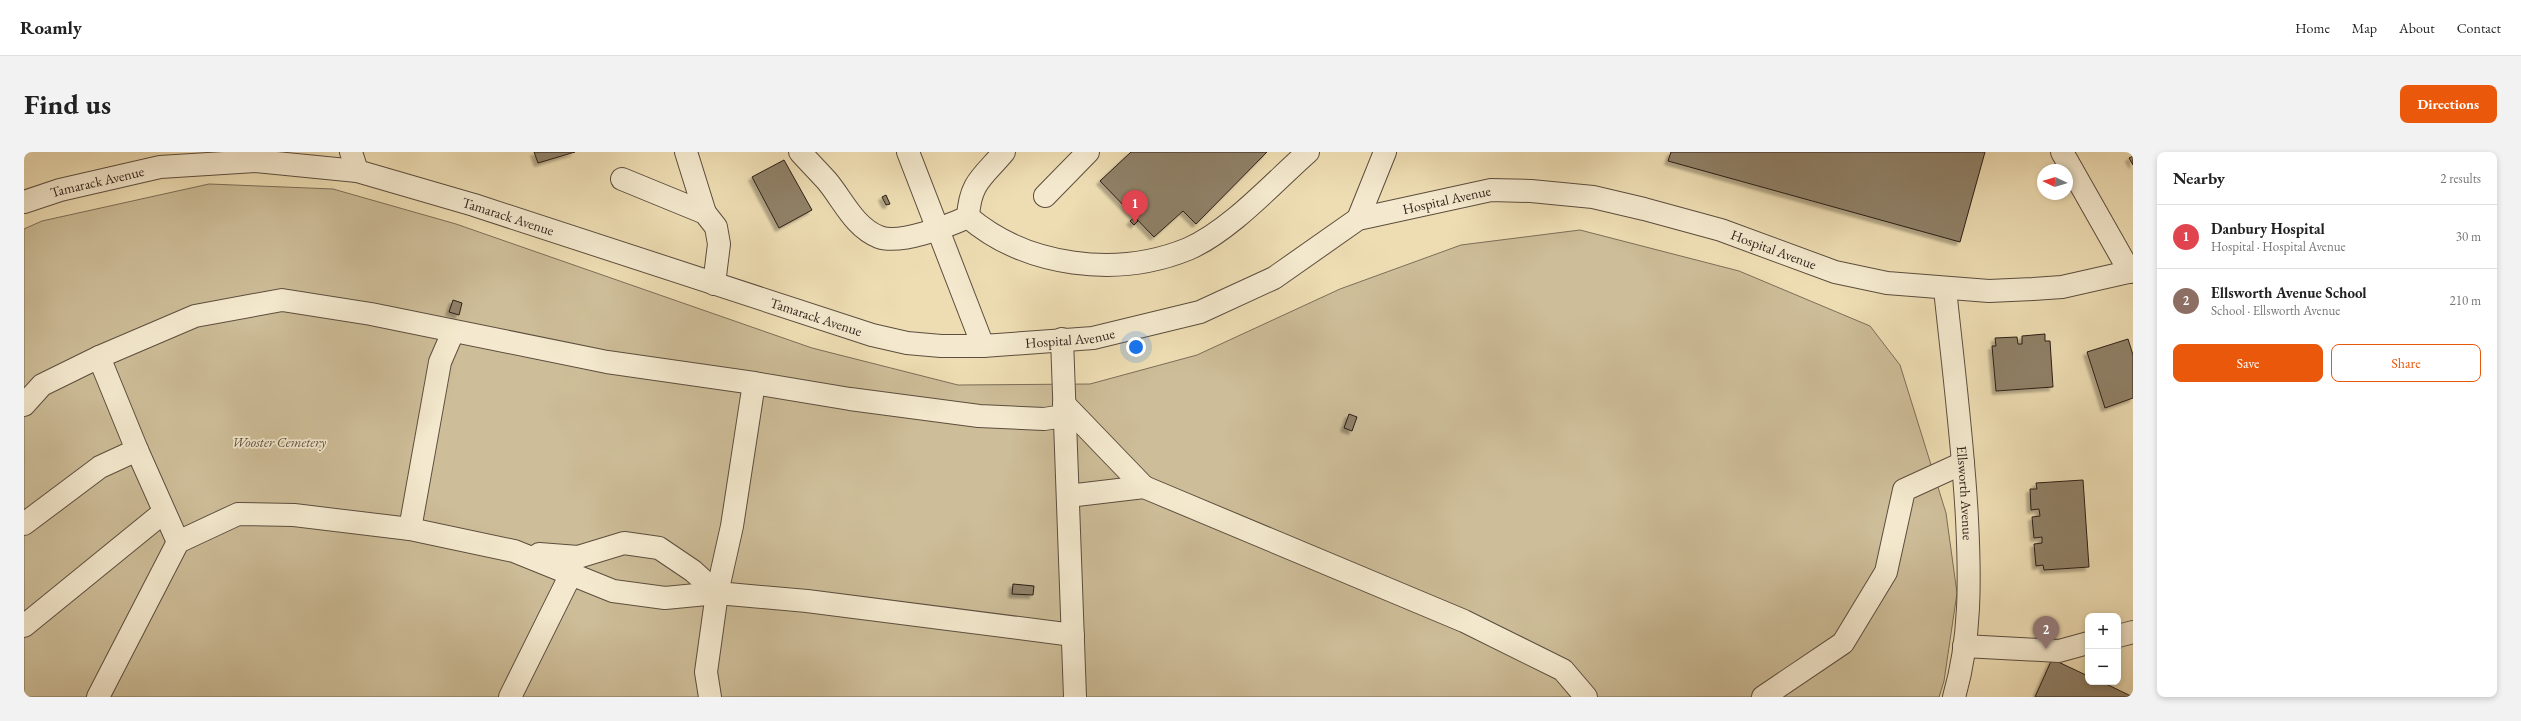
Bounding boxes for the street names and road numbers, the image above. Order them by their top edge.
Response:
street label: Tamarack Avenue [48,162,146,202]
street label: Hospital Avenue [1401,181,1493,218]
street label: Tamarack Avenue [460,193,557,240]
street label: Hospital Avenue [1728,225,1819,274]
street label: Tamarack Avenue [768,293,865,340]
street label: Hospital Avenue [1024,324,1117,352]
street label: Ellsworth Avenue [1953,445,1977,541]

